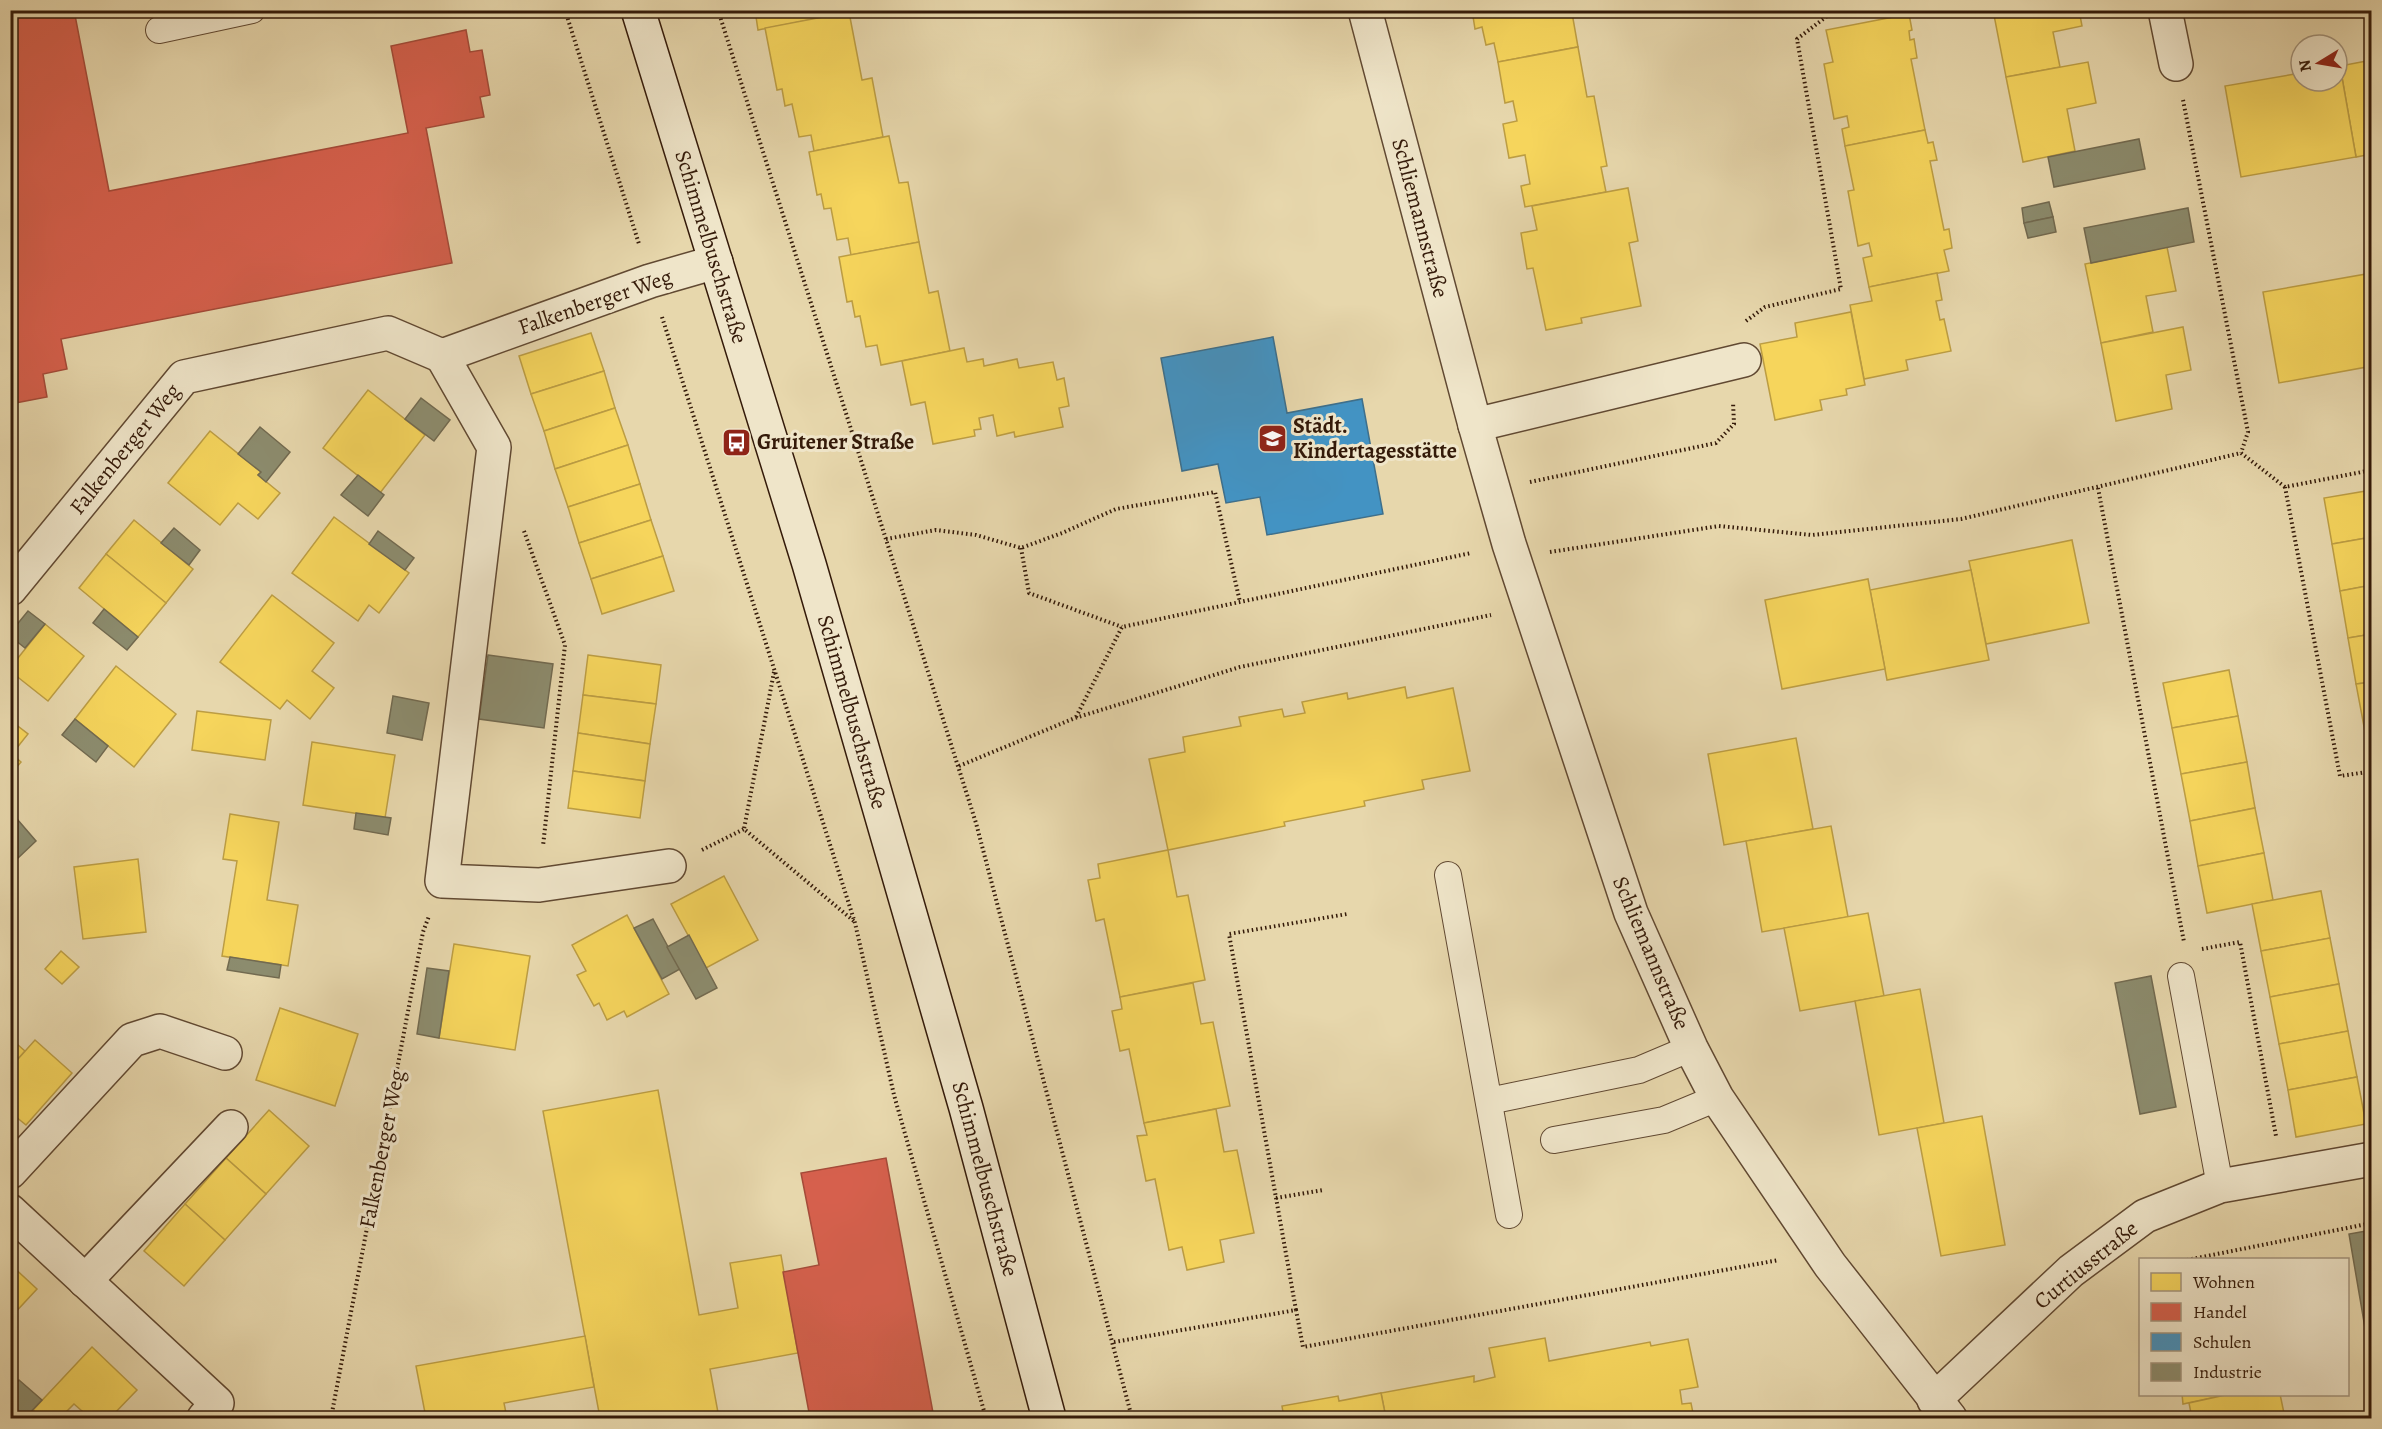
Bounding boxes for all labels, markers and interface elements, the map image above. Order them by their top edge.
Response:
north arrow [2289,33,2349,93]
text: N [2293,58,2317,73]
street label: Schliemannstraße [1384,135,1456,301]
street label: Schimmelbuschstraße [667,147,755,347]
street label: Falkenberger Weg [514,262,676,342]
street label: Falkenberger Weg [63,377,187,521]
place label: Städt. Kindertagesstätte [1293,411,1457,466]
school or university icon: Städt. Kindertagesstätte [1256,423,1288,455]
bus stop icon: Gruitener Straße [720,426,752,458]
place label: Gruitener Straße [757,427,914,457]
street label: Schimmelbuschstraße [810,611,894,813]
street label: Schliemannstraße [1605,872,1697,1034]
street label: Falkenberger Weg [352,1067,412,1231]
street label: Schimmelbuschstraße [945,1078,1025,1280]
street label: Curtiusstraße [2028,1214,2144,1316]
legend [2139,1258,2349,1396]
text: Wohnen [2192,1270,2255,1294]
text: Handel [2193,1300,2247,1324]
text: Schulen [2193,1330,2252,1354]
text: Industrie [2193,1360,2262,1384]

